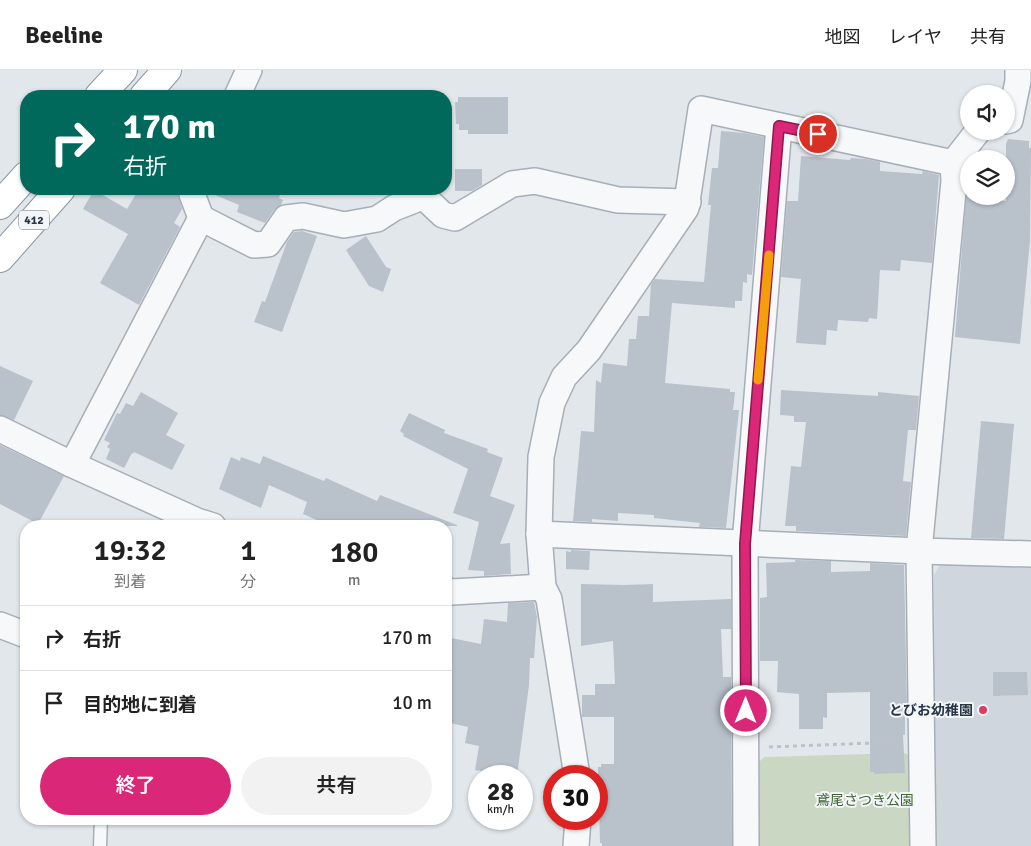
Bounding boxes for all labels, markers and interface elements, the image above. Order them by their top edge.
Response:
text: Beeline [25,20,103,50]
text: 地図 [825,26,861,48]
text: レイヤ [889,26,942,48]
text: 共有 [970,26,1006,48]
map controls [960,85,1015,205]
button: sound [960,85,1015,140]
text: 170 m [123,105,216,148]
icon: right [40,110,105,175]
pin [797,113,839,155]
icon: arrive [804,120,832,148]
button: layers [960,150,1015,205]
text: 右折 [123,153,167,180]
road number: 412 [19,210,49,230]
text: 19:32 [93,532,167,569]
text: 1 [240,532,256,569]
text: 180 [330,534,378,571]
text: m [348,570,361,590]
text: 到着 [114,572,146,592]
text: 分 [240,572,256,592]
icon: right [40,624,68,652]
text: 170 m [382,626,432,650]
text: 右折 [83,628,121,652]
position arrow [719,684,771,736]
icon: arrive [40,689,68,717]
text: 10 m [392,691,432,715]
text: 目的地に到着 [83,693,197,717]
place label: とびお幼稚園 [889,702,973,719]
marker: とびお幼稚園 [977,704,989,716]
button: 終了 [40,757,231,815]
button: 共有 [241,757,432,815]
speed limit sign: 30 [543,765,608,830]
text: 28 [487,776,514,807]
park label: 鳶尾さつき公園 [816,792,914,809]
text: km/h [487,802,514,817]

